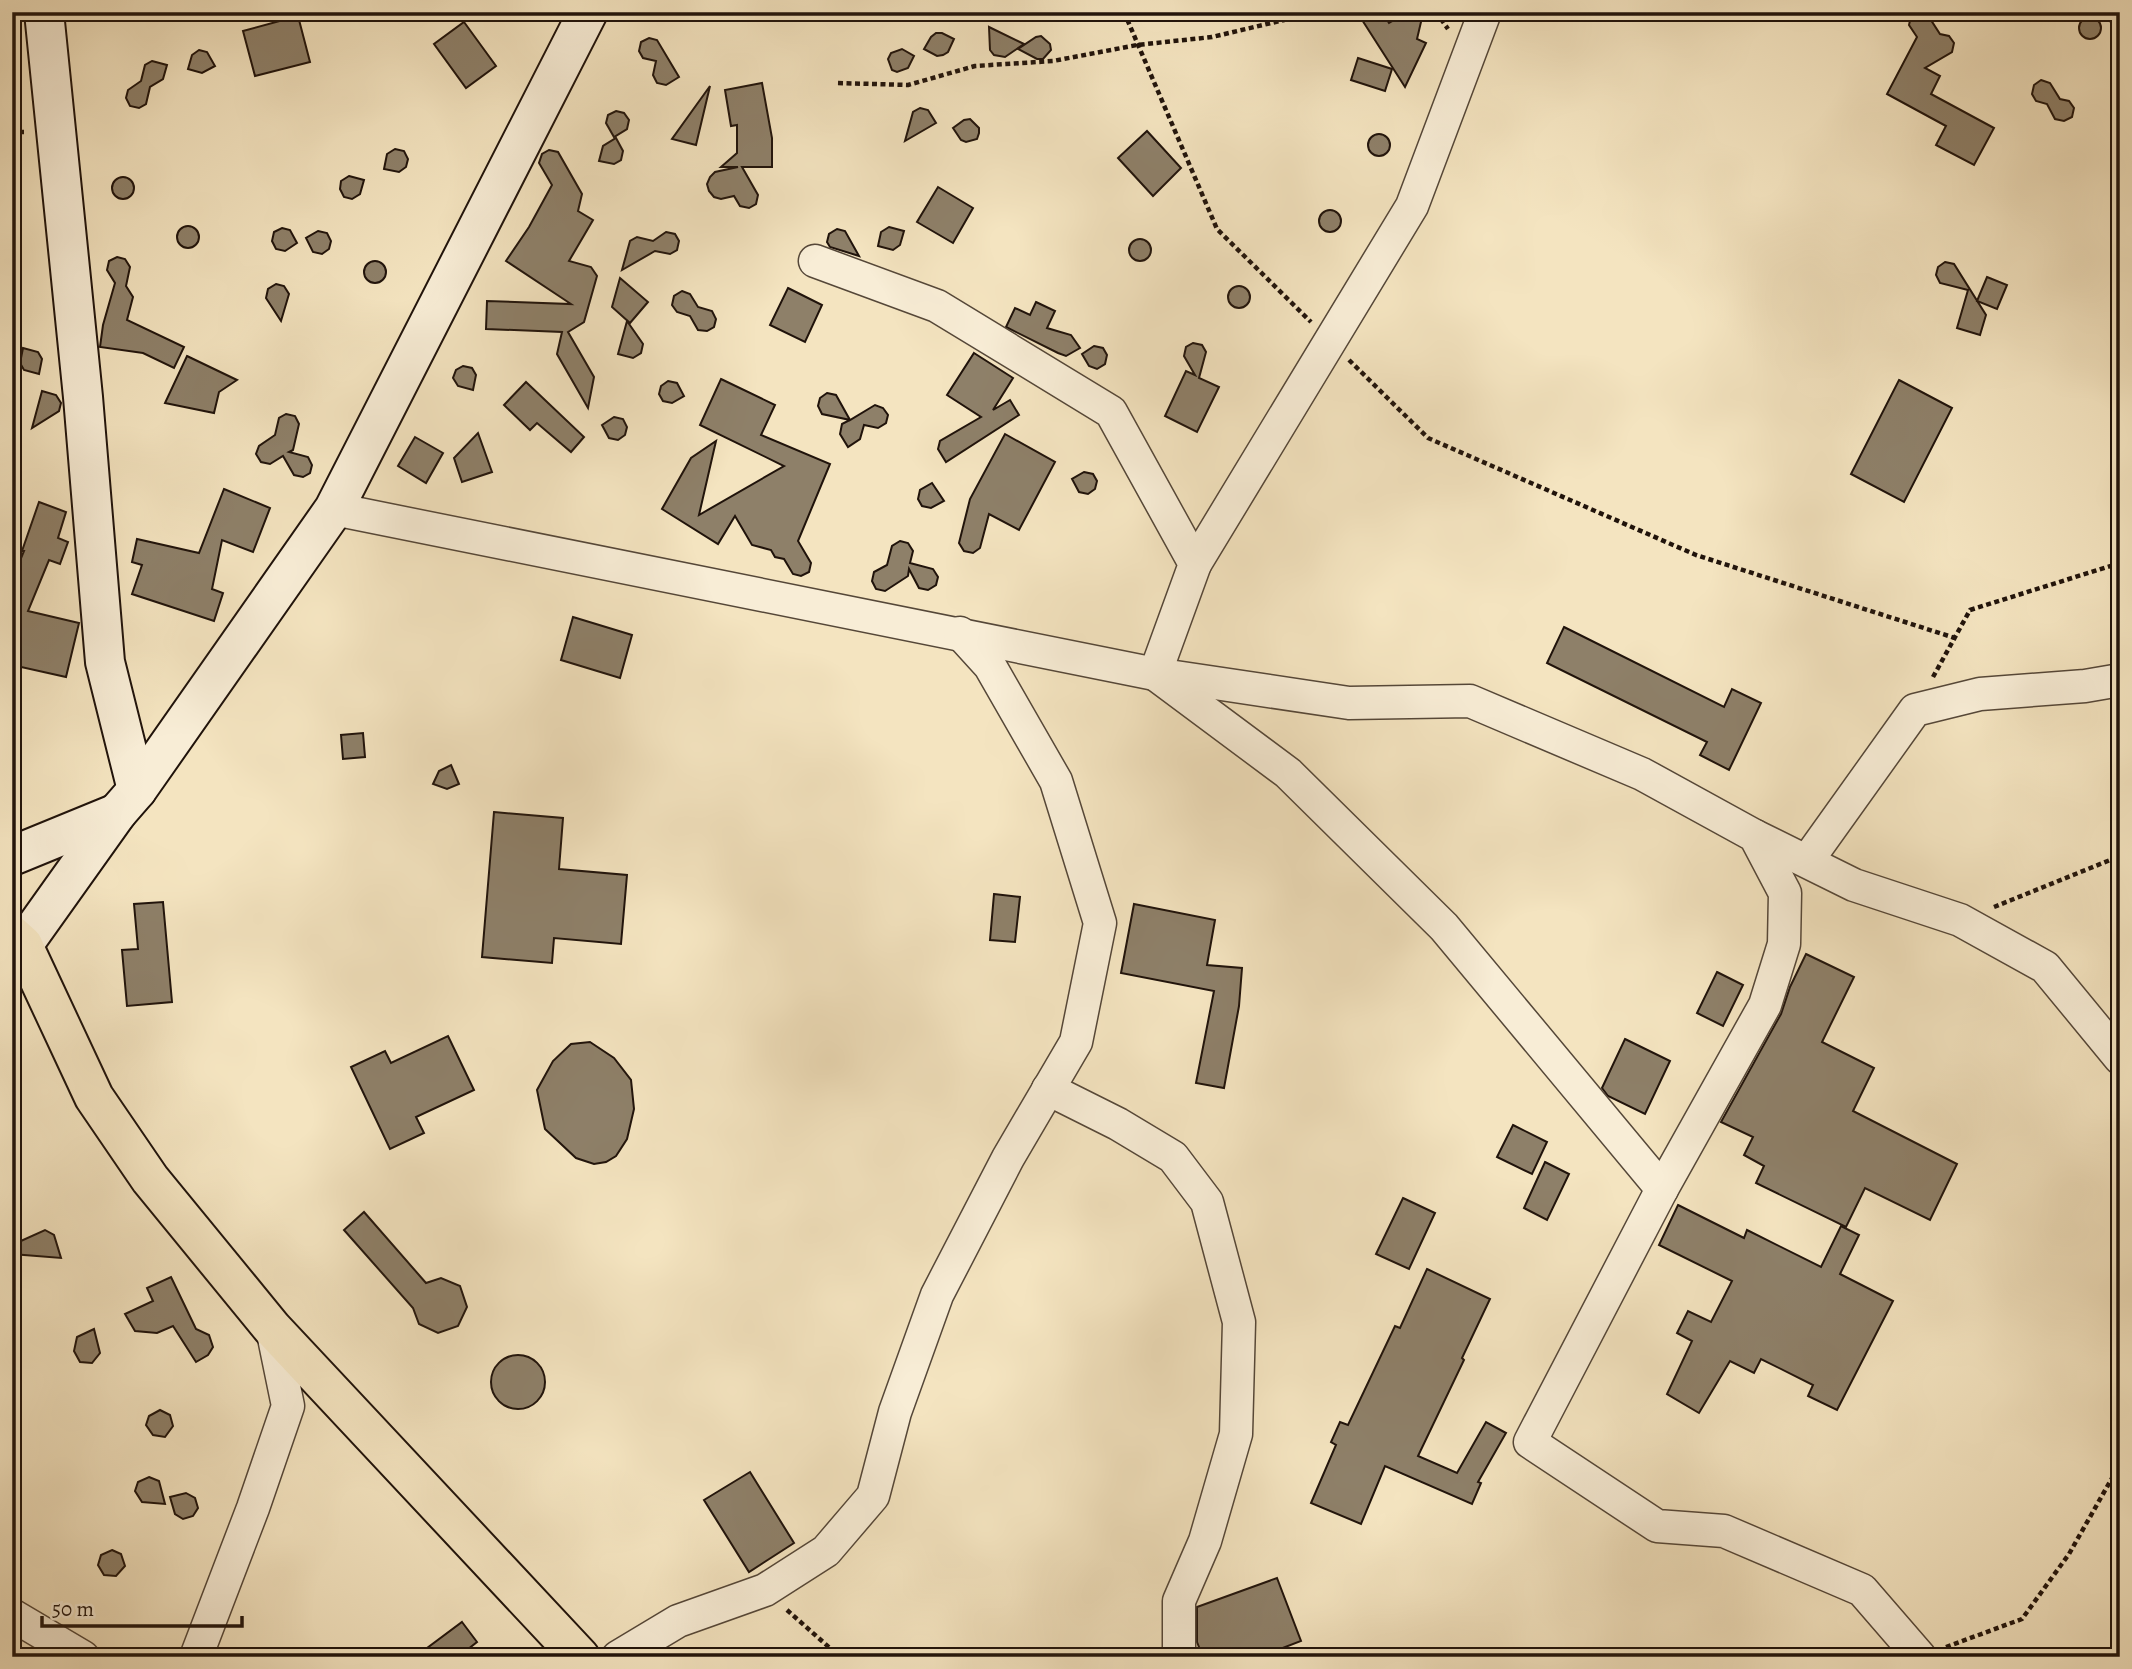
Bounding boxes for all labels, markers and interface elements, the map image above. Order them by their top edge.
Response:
scale bar [42,1585,242,1629]
text: 50 m [52,1595,94,1623]

